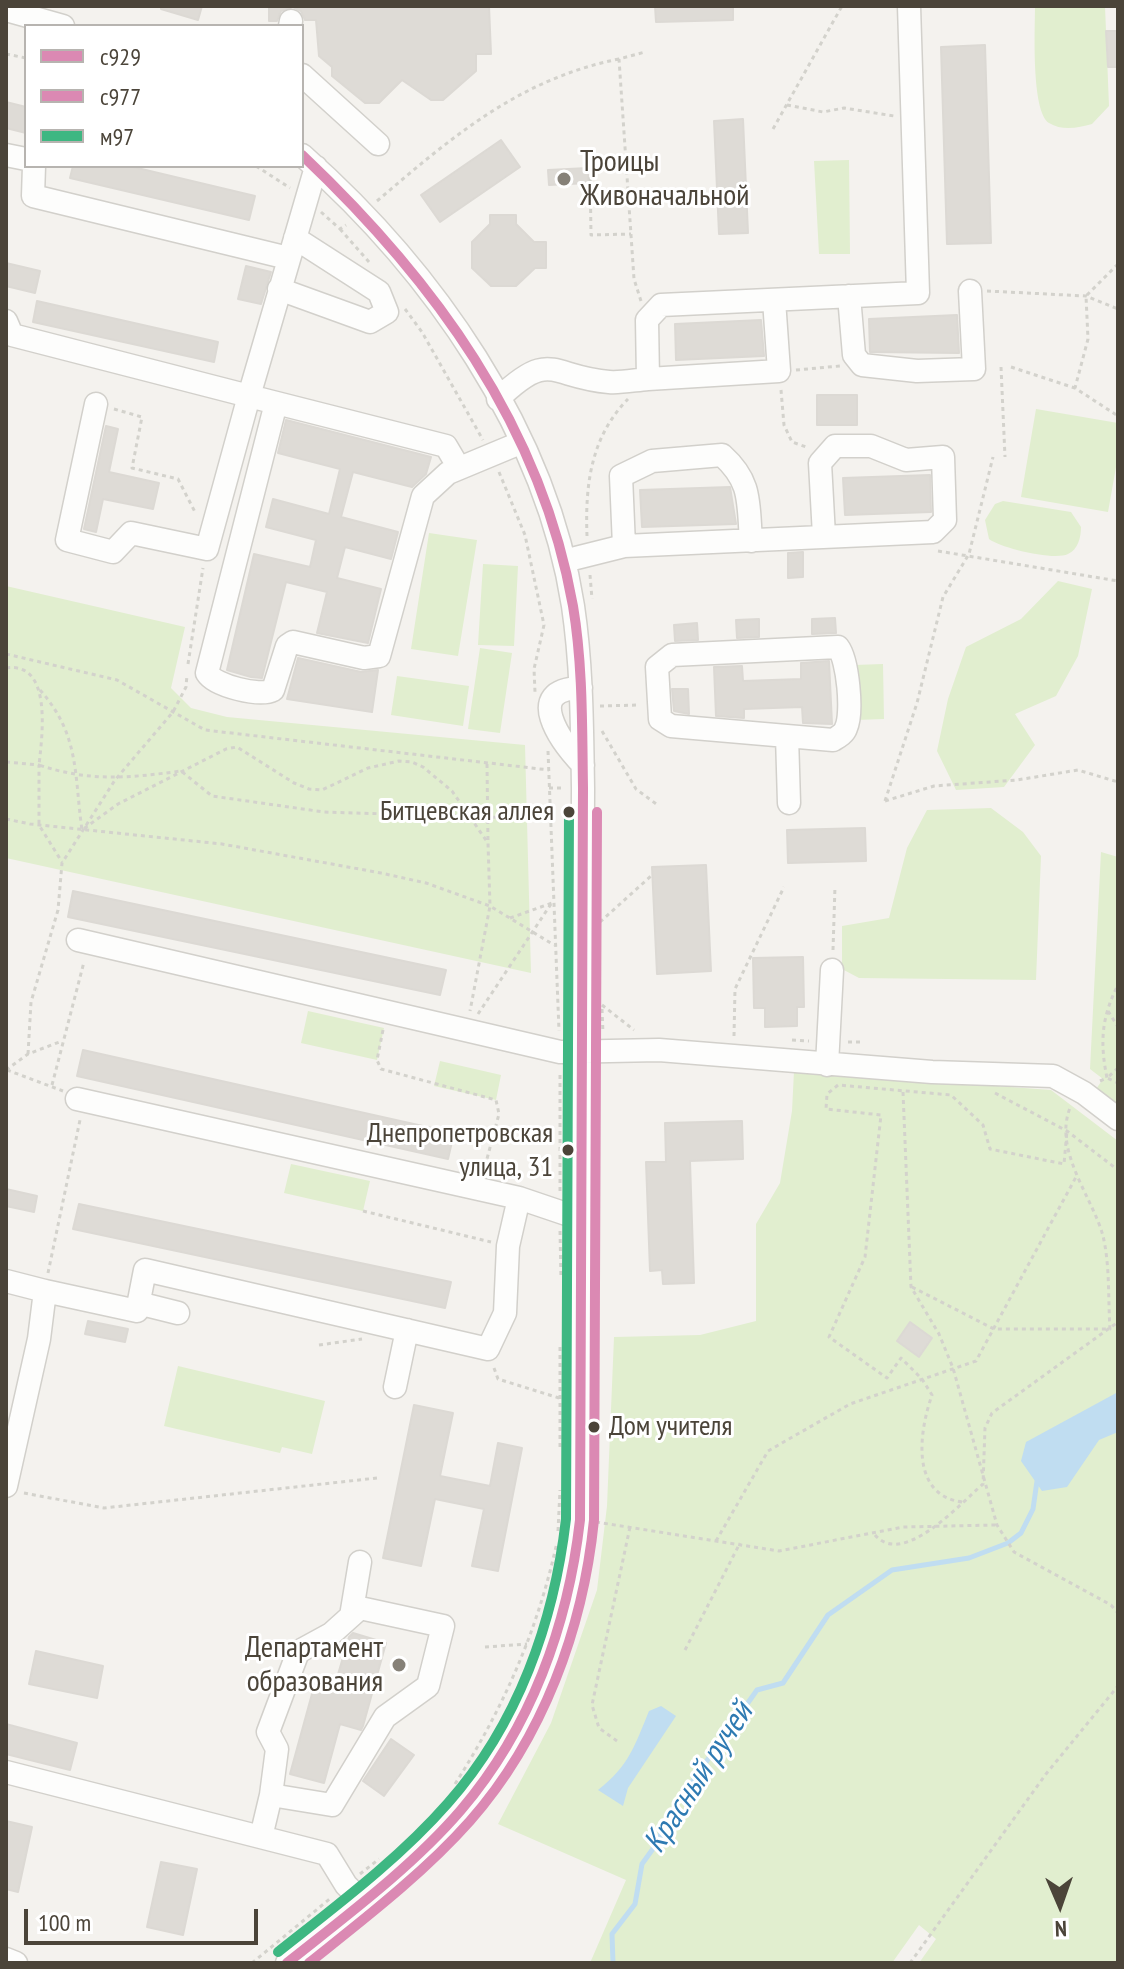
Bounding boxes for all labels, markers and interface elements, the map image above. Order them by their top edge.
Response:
legend [24,24,304,168]
text: с929 [100,41,141,72]
text: с977 [100,81,141,112]
text: м97 [100,121,134,152]
place label: Троицы Живоначальной [580,144,749,214]
marker: Троицы Живоначальной [555,170,573,188]
place label: Битцевская аллея [380,795,554,829]
marker: Битцевская аллея [561,804,577,820]
place label: Днепропетровская улица, 31 [367,1117,553,1183]
marker: Днепропетровская улица, 31 [560,1142,576,1158]
place label: Дом учителя [609,1410,732,1444]
marker: Дом учителя [586,1419,602,1435]
place label: Департамент образования [245,1630,383,1700]
marker: Департамент образования [390,1656,408,1674]
water label: Красный ручей [636,1696,762,1860]
north arrow [1020,1865,1100,1945]
scale bar [28,1893,262,1943]
text: 100 m [38,1907,91,1938]
text: N [1054,1915,1067,1943]

